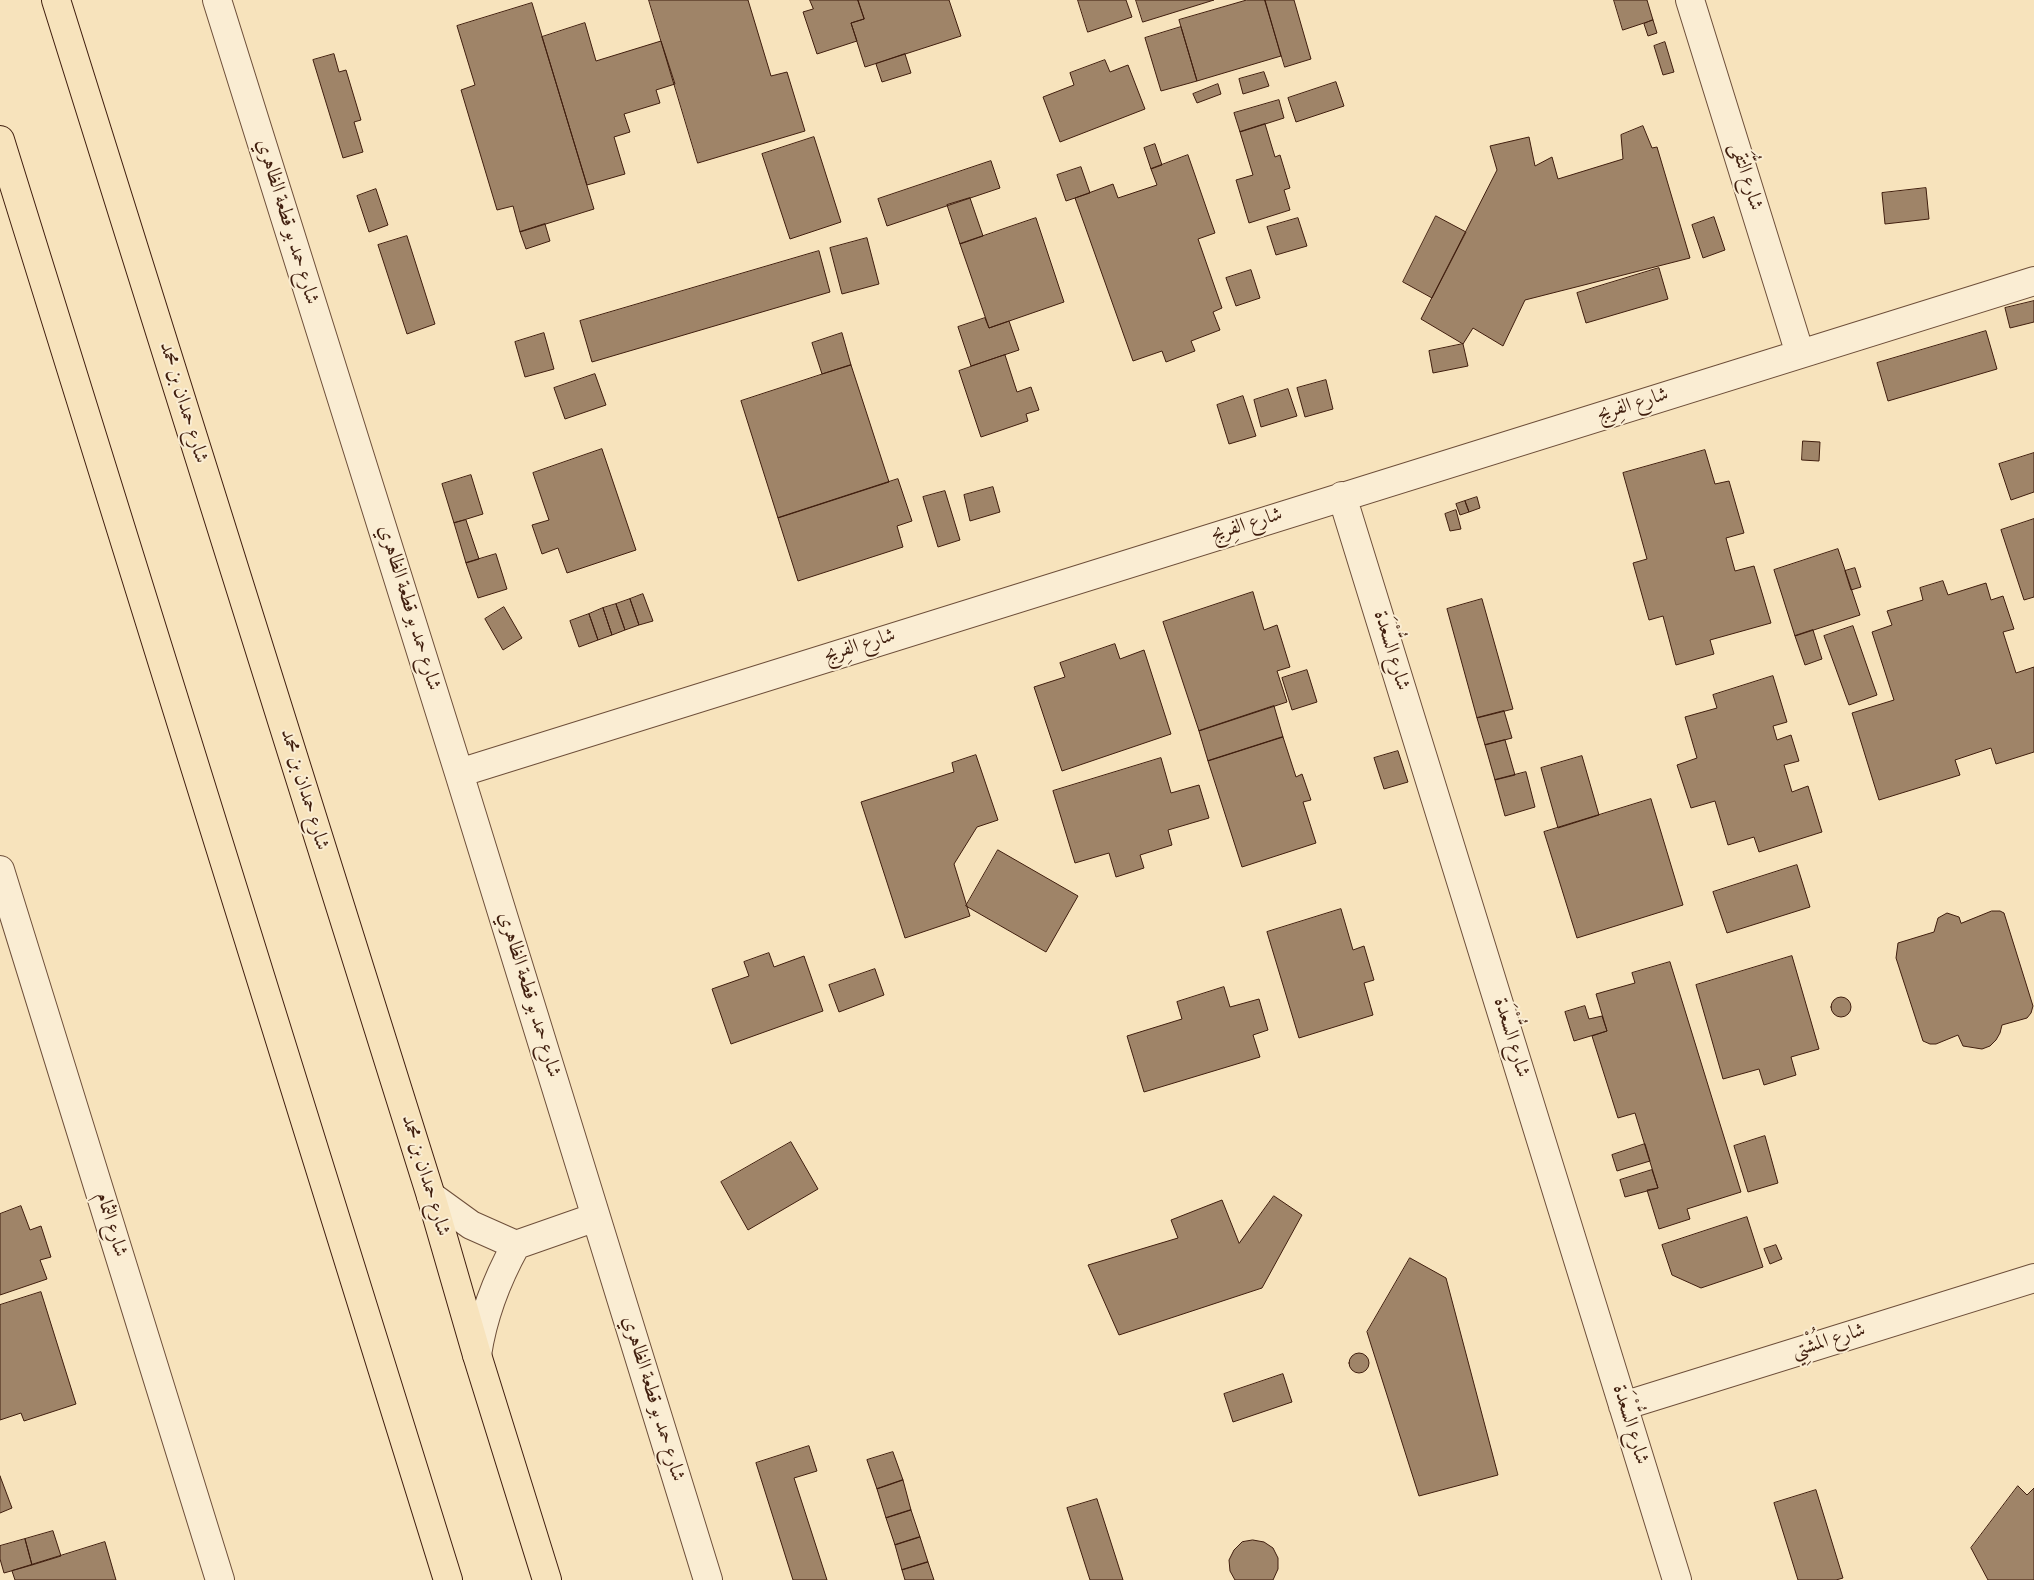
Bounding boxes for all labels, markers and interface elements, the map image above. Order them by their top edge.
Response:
street label: شارع حمد بو قطعة الظاهري [249,136,323,308]
street label: شارع التُّقَى [1723,140,1767,214]
street label: شارع حمدان بن محمد [152,339,212,467]
street label: شارع الفِريج [1594,384,1672,428]
street label: شارع الفِريج [1208,504,1286,548]
street label: شارع حمد بو قطعة الظاهري [371,522,445,694]
street label: شارع السُّعْدَة [1367,608,1413,694]
street label: شارع الفِريج [821,625,899,669]
street label: شارع حمدان بن محمد [273,726,333,854]
street label: شارع حمد بو قطعة الظاهري [491,909,565,1081]
street label: شارع السُّعْدَة [1487,995,1533,1081]
street label: شارع حمدان بن محمد [394,1112,454,1240]
street label: شارع الثمام [89,1190,131,1260]
street label: شارع حمد بو قطعة الظاهري [615,1313,689,1485]
street label: شارع المُشْتِي [1789,1319,1869,1365]
street label: شارع السُّعْدَة [1606,1382,1652,1468]

